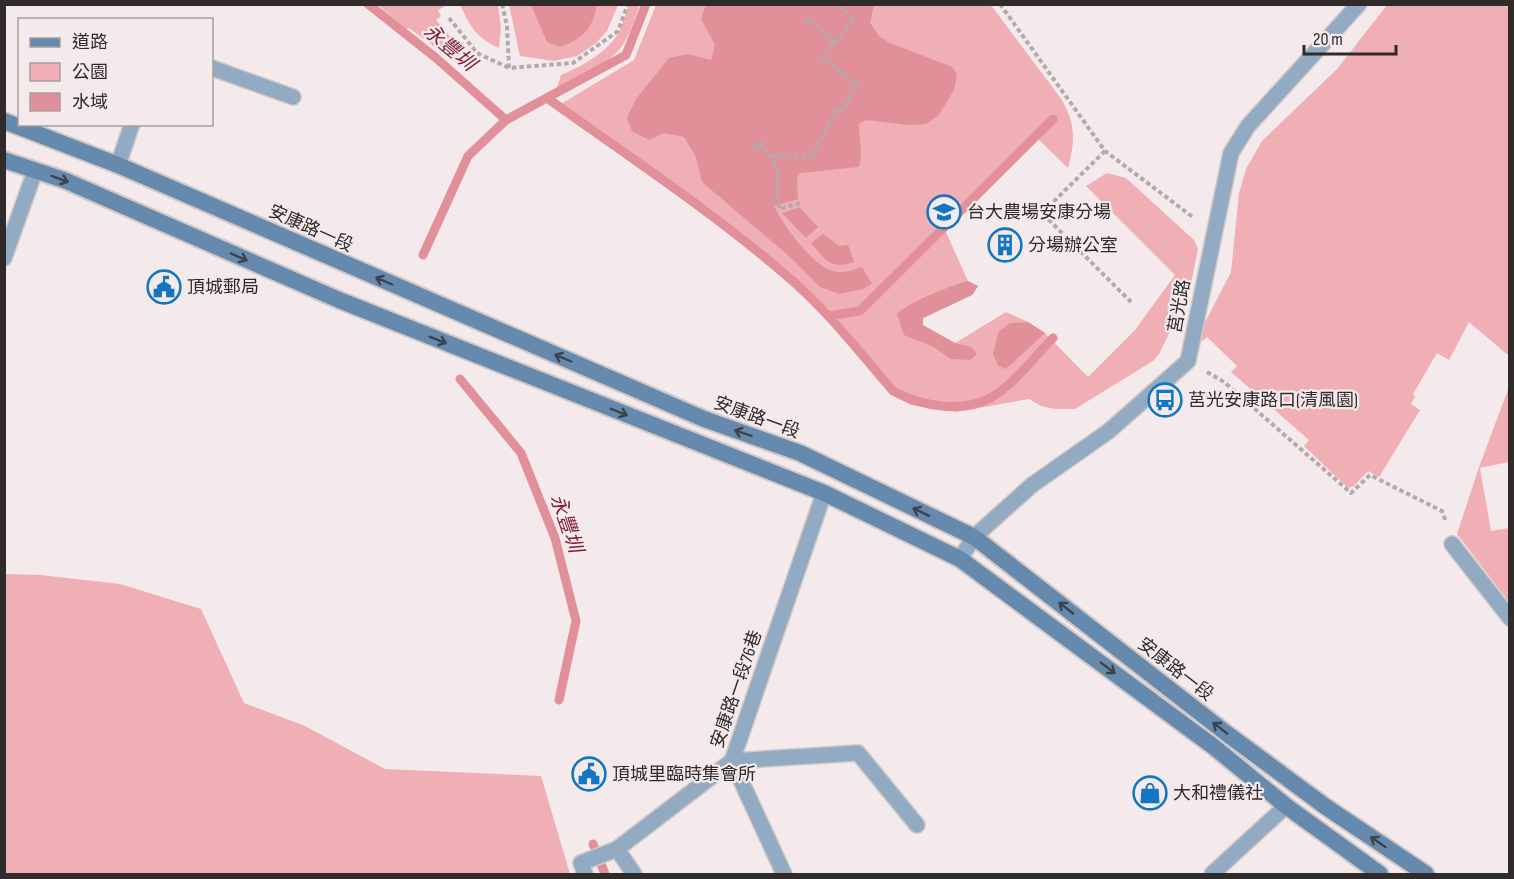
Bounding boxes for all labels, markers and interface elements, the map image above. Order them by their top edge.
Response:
legend [18,18,213,126]
scale bar [1304,18,1396,56]
water label: 永豐圳 [419,19,482,78]
text: 20 m [1313,29,1343,50]
text: 道路 [72,32,108,53]
text: 公園 [72,62,108,83]
text: 水域 [72,92,108,113]
one-way arrow [50,175,69,186]
school or university icon: 台大農場安康分場 [926,194,962,230]
street label: 安康路一段 [265,201,356,256]
place label: 台大農場安康分場 [967,202,1111,223]
building icon: 分場辦公室 [987,227,1023,263]
place label: 分場辦公室 [1028,235,1118,256]
one-way arrow [229,251,247,263]
public building icon: 頂城郵局 [146,269,182,305]
one-way arrow [376,275,394,286]
place label: 頂城郵局 [187,277,259,298]
street label: 莒光路 [1164,278,1195,334]
one-way arrow [428,335,447,346]
one-way arrow [555,352,573,363]
bus stop icon: 莒光安康路口(清風園) [1147,382,1183,418]
place label: 莒光安康路口(清風園) [1188,390,1358,411]
street label: 安康路一段 [711,392,803,443]
one-way arrow [610,407,628,418]
one-way arrow [735,426,753,437]
water label: 永豐圳 [545,491,588,558]
one-way arrow [913,506,931,518]
one-way arrow [1058,602,1074,615]
street label: 安康路一段76巷 [707,628,766,751]
street label: 安康路一段 [1134,633,1218,705]
one-way arrow [1100,662,1116,675]
one-way arrow [1212,721,1228,734]
public building icon: 頂城里臨時集會所 [571,756,607,792]
place label: 頂城里臨時集會所 [612,764,756,785]
shop icon: 大和禮儀社 [1132,775,1168,811]
place label: 大和禮儀社 [1173,783,1263,804]
one-way arrow [1370,836,1386,848]

